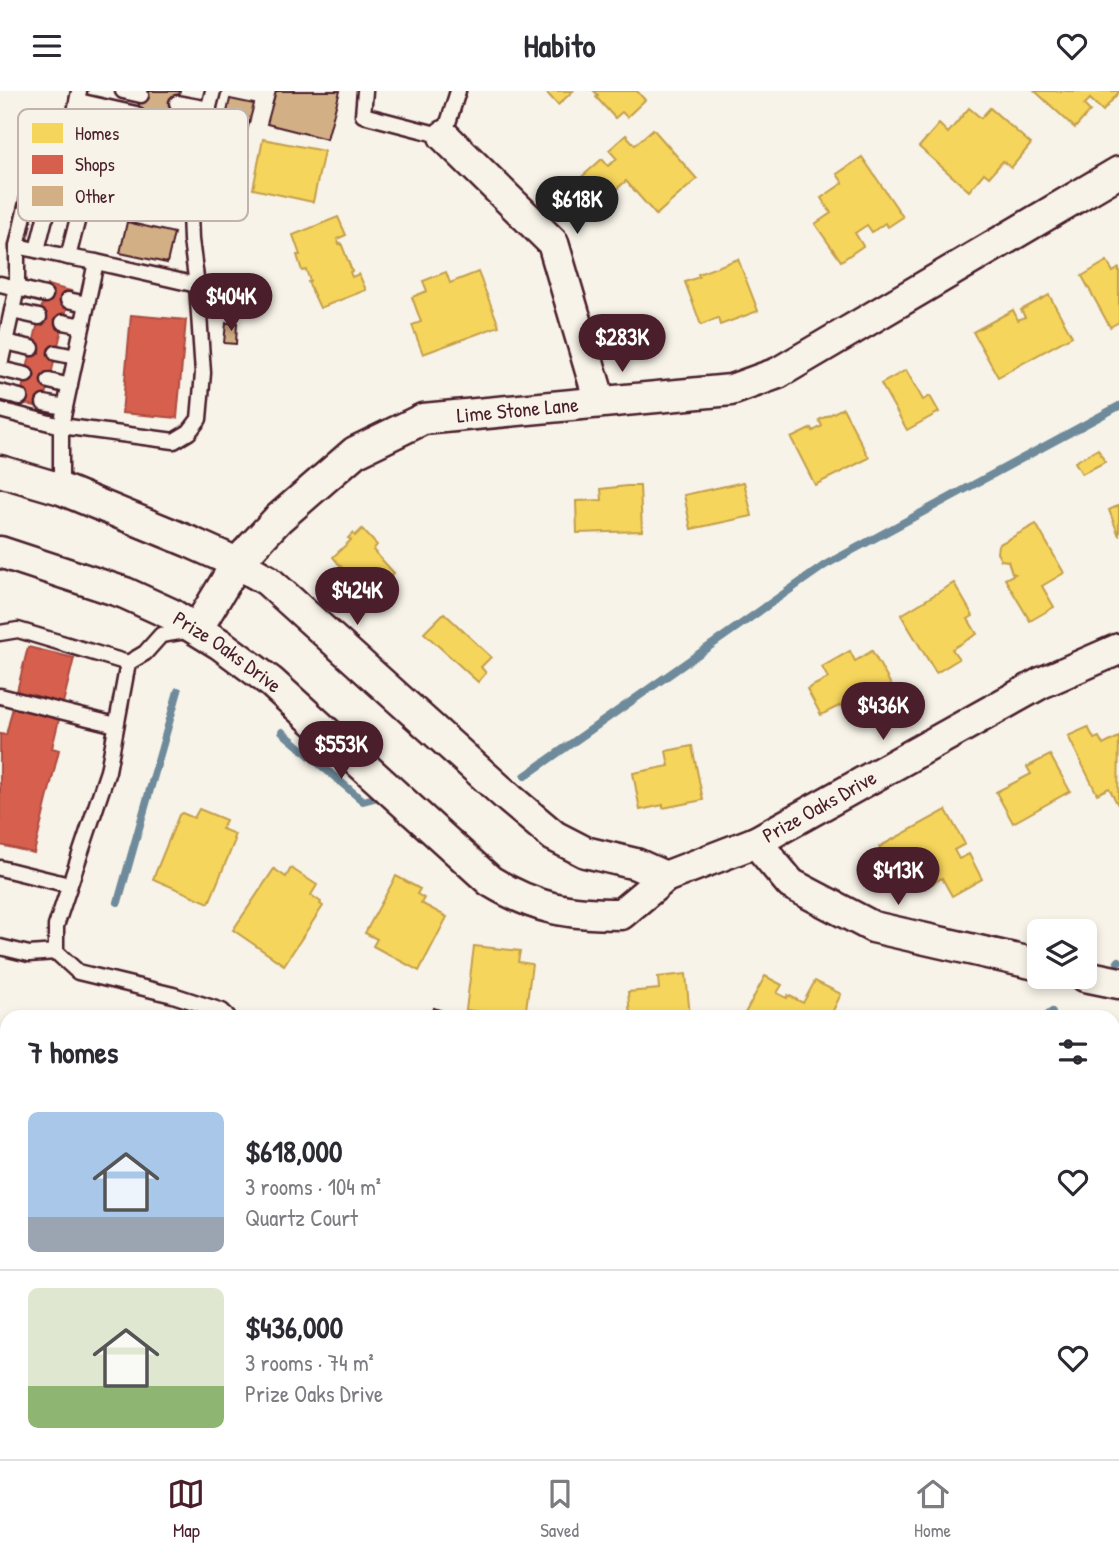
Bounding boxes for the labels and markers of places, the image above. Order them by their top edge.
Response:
pin: $618K [528,177,626,236]
pin: $404K [182,273,280,333]
pin: $283K [573,315,671,374]
pin: $424K [308,567,406,627]
pin: $436K [834,683,932,742]
pin: $553K [292,721,390,781]
pin: $413K [849,847,947,907]

